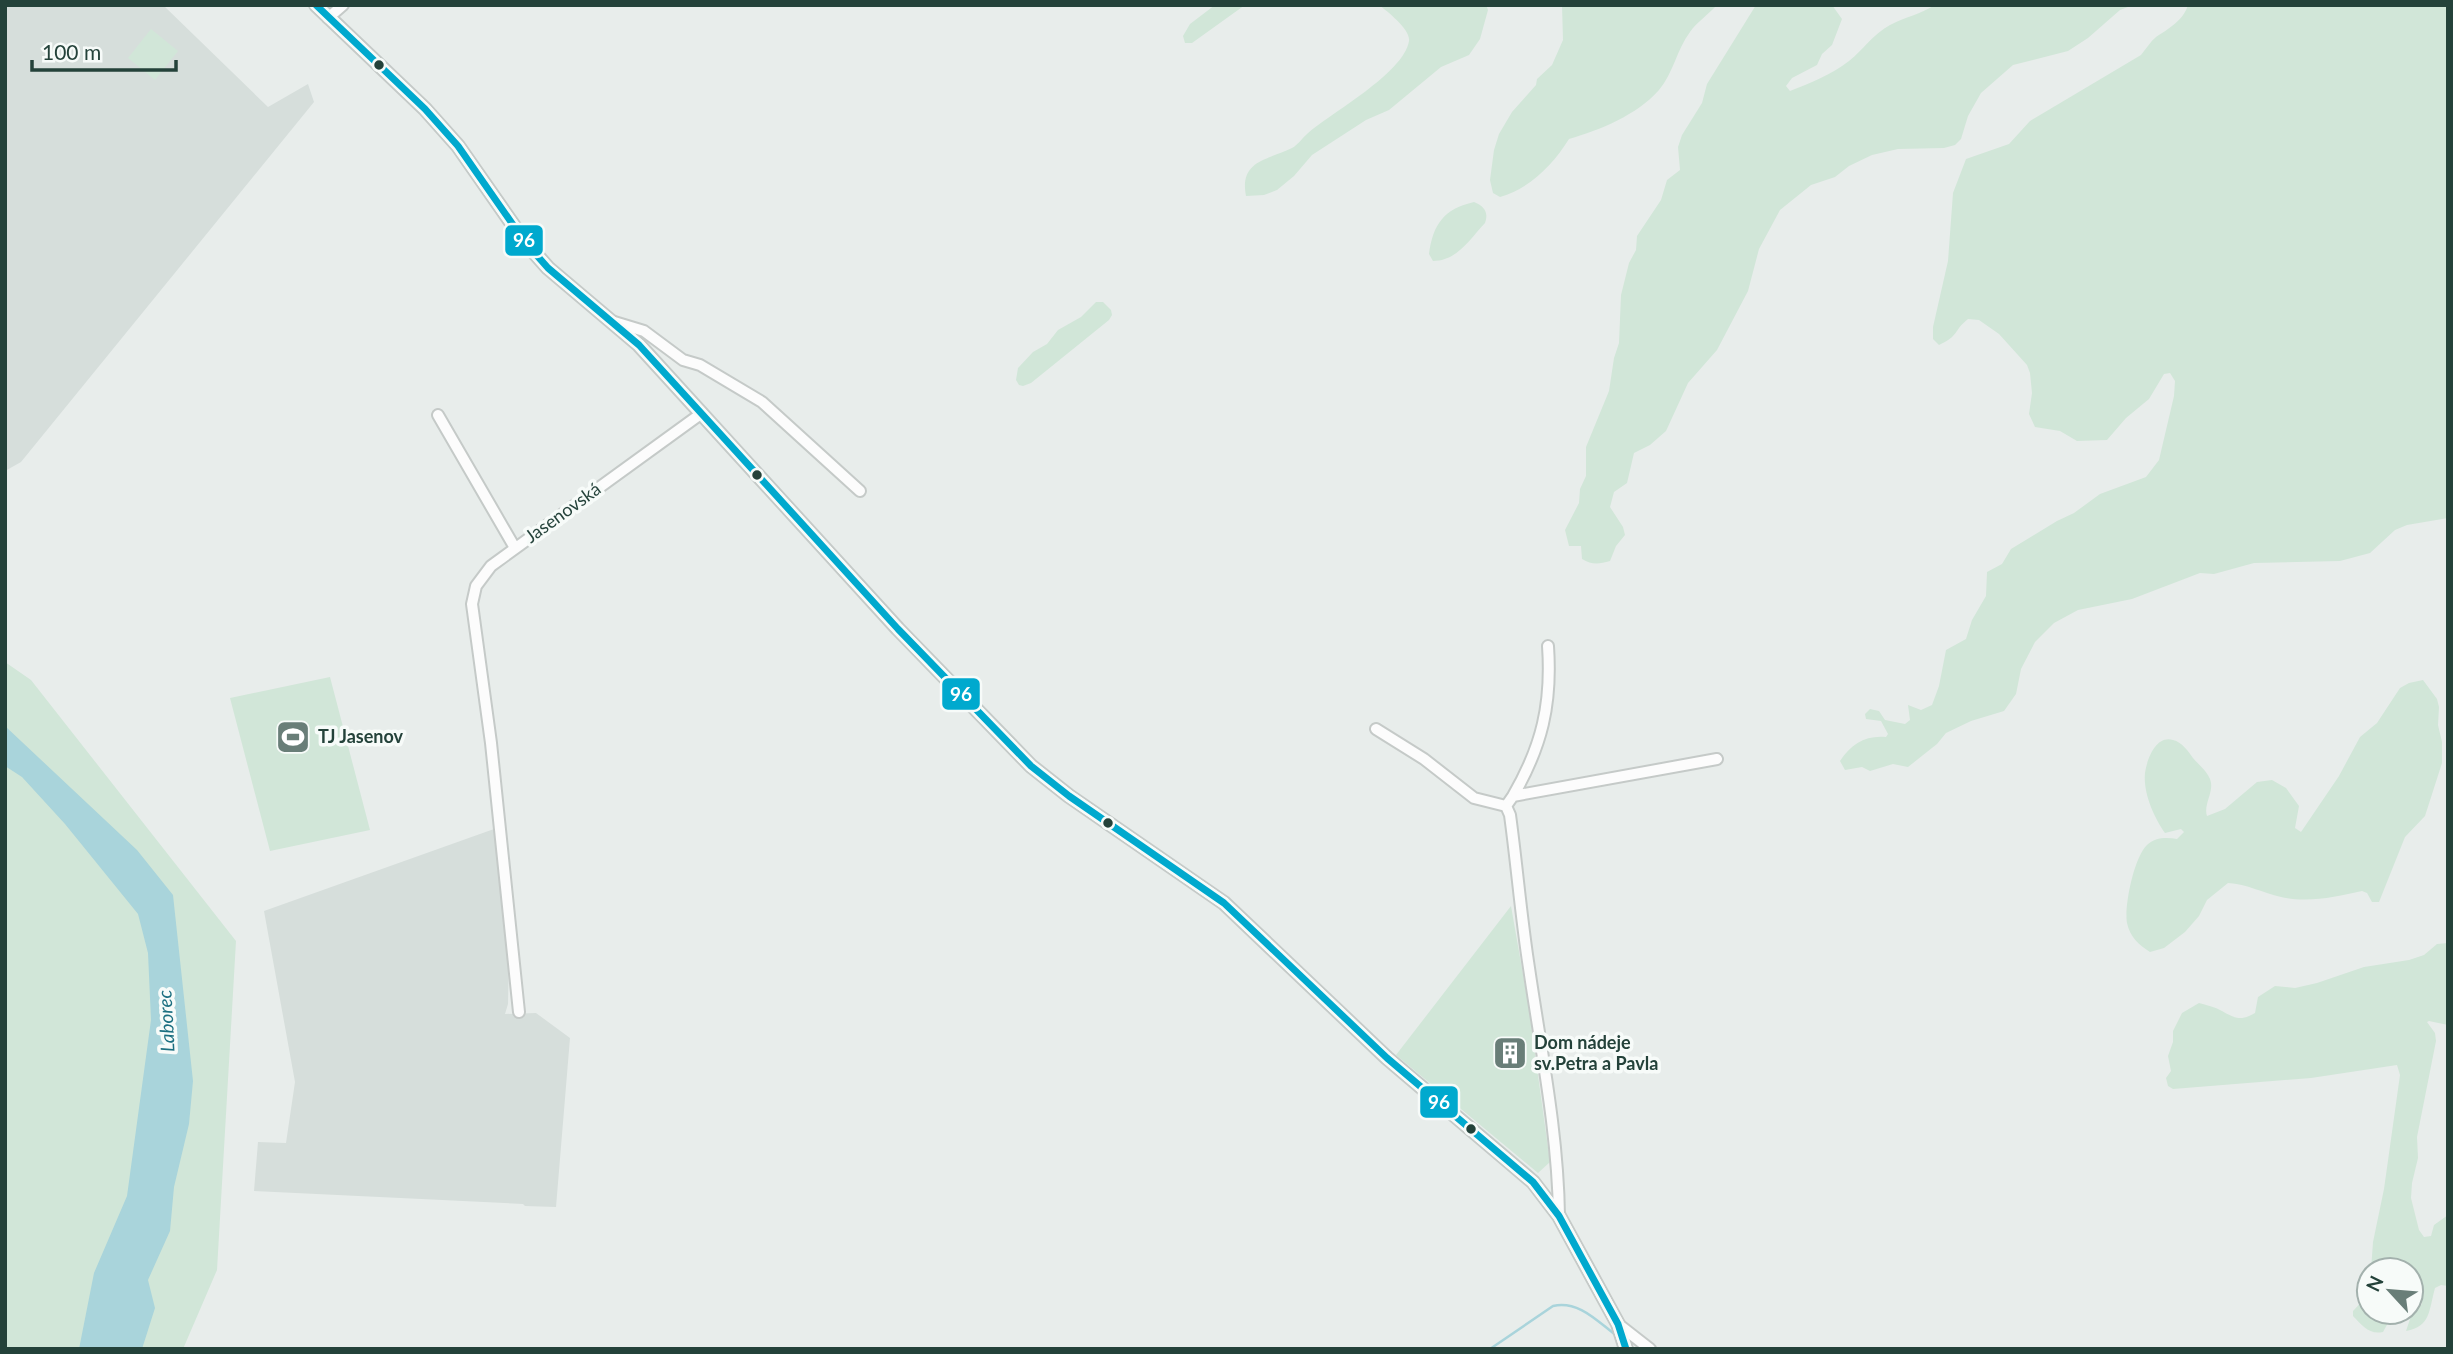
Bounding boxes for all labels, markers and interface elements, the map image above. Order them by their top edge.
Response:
scale bar [32,28,175,72]
text: 100 m [42,39,101,64]
unlabelled marker [372,58,386,72]
line badge: 96 [504,224,544,257]
text: 96 [513,228,535,251]
unlabelled marker [750,468,764,482]
street label: Jasenovská [520,477,605,547]
line badge: 96 [941,677,981,711]
text: 96 [950,682,972,705]
sports icon: TJ Jasenov [274,718,312,756]
place label: TJ Jasenov [318,725,404,747]
unlabelled marker [1101,816,1115,830]
water label: Laborec [152,989,179,1053]
place label: Dom nádeje sv.Petra a Pavla [1534,1031,1658,1074]
building icon: Dom nádeje sv.Petra a Pavla [1491,1034,1529,1072]
line badge: 96 [1419,1085,1459,1119]
text: 96 [1428,1090,1450,1113]
unlabelled marker [1464,1122,1478,1136]
north arrow [2355,1256,2425,1326]
text: N [2361,1272,2388,1295]

